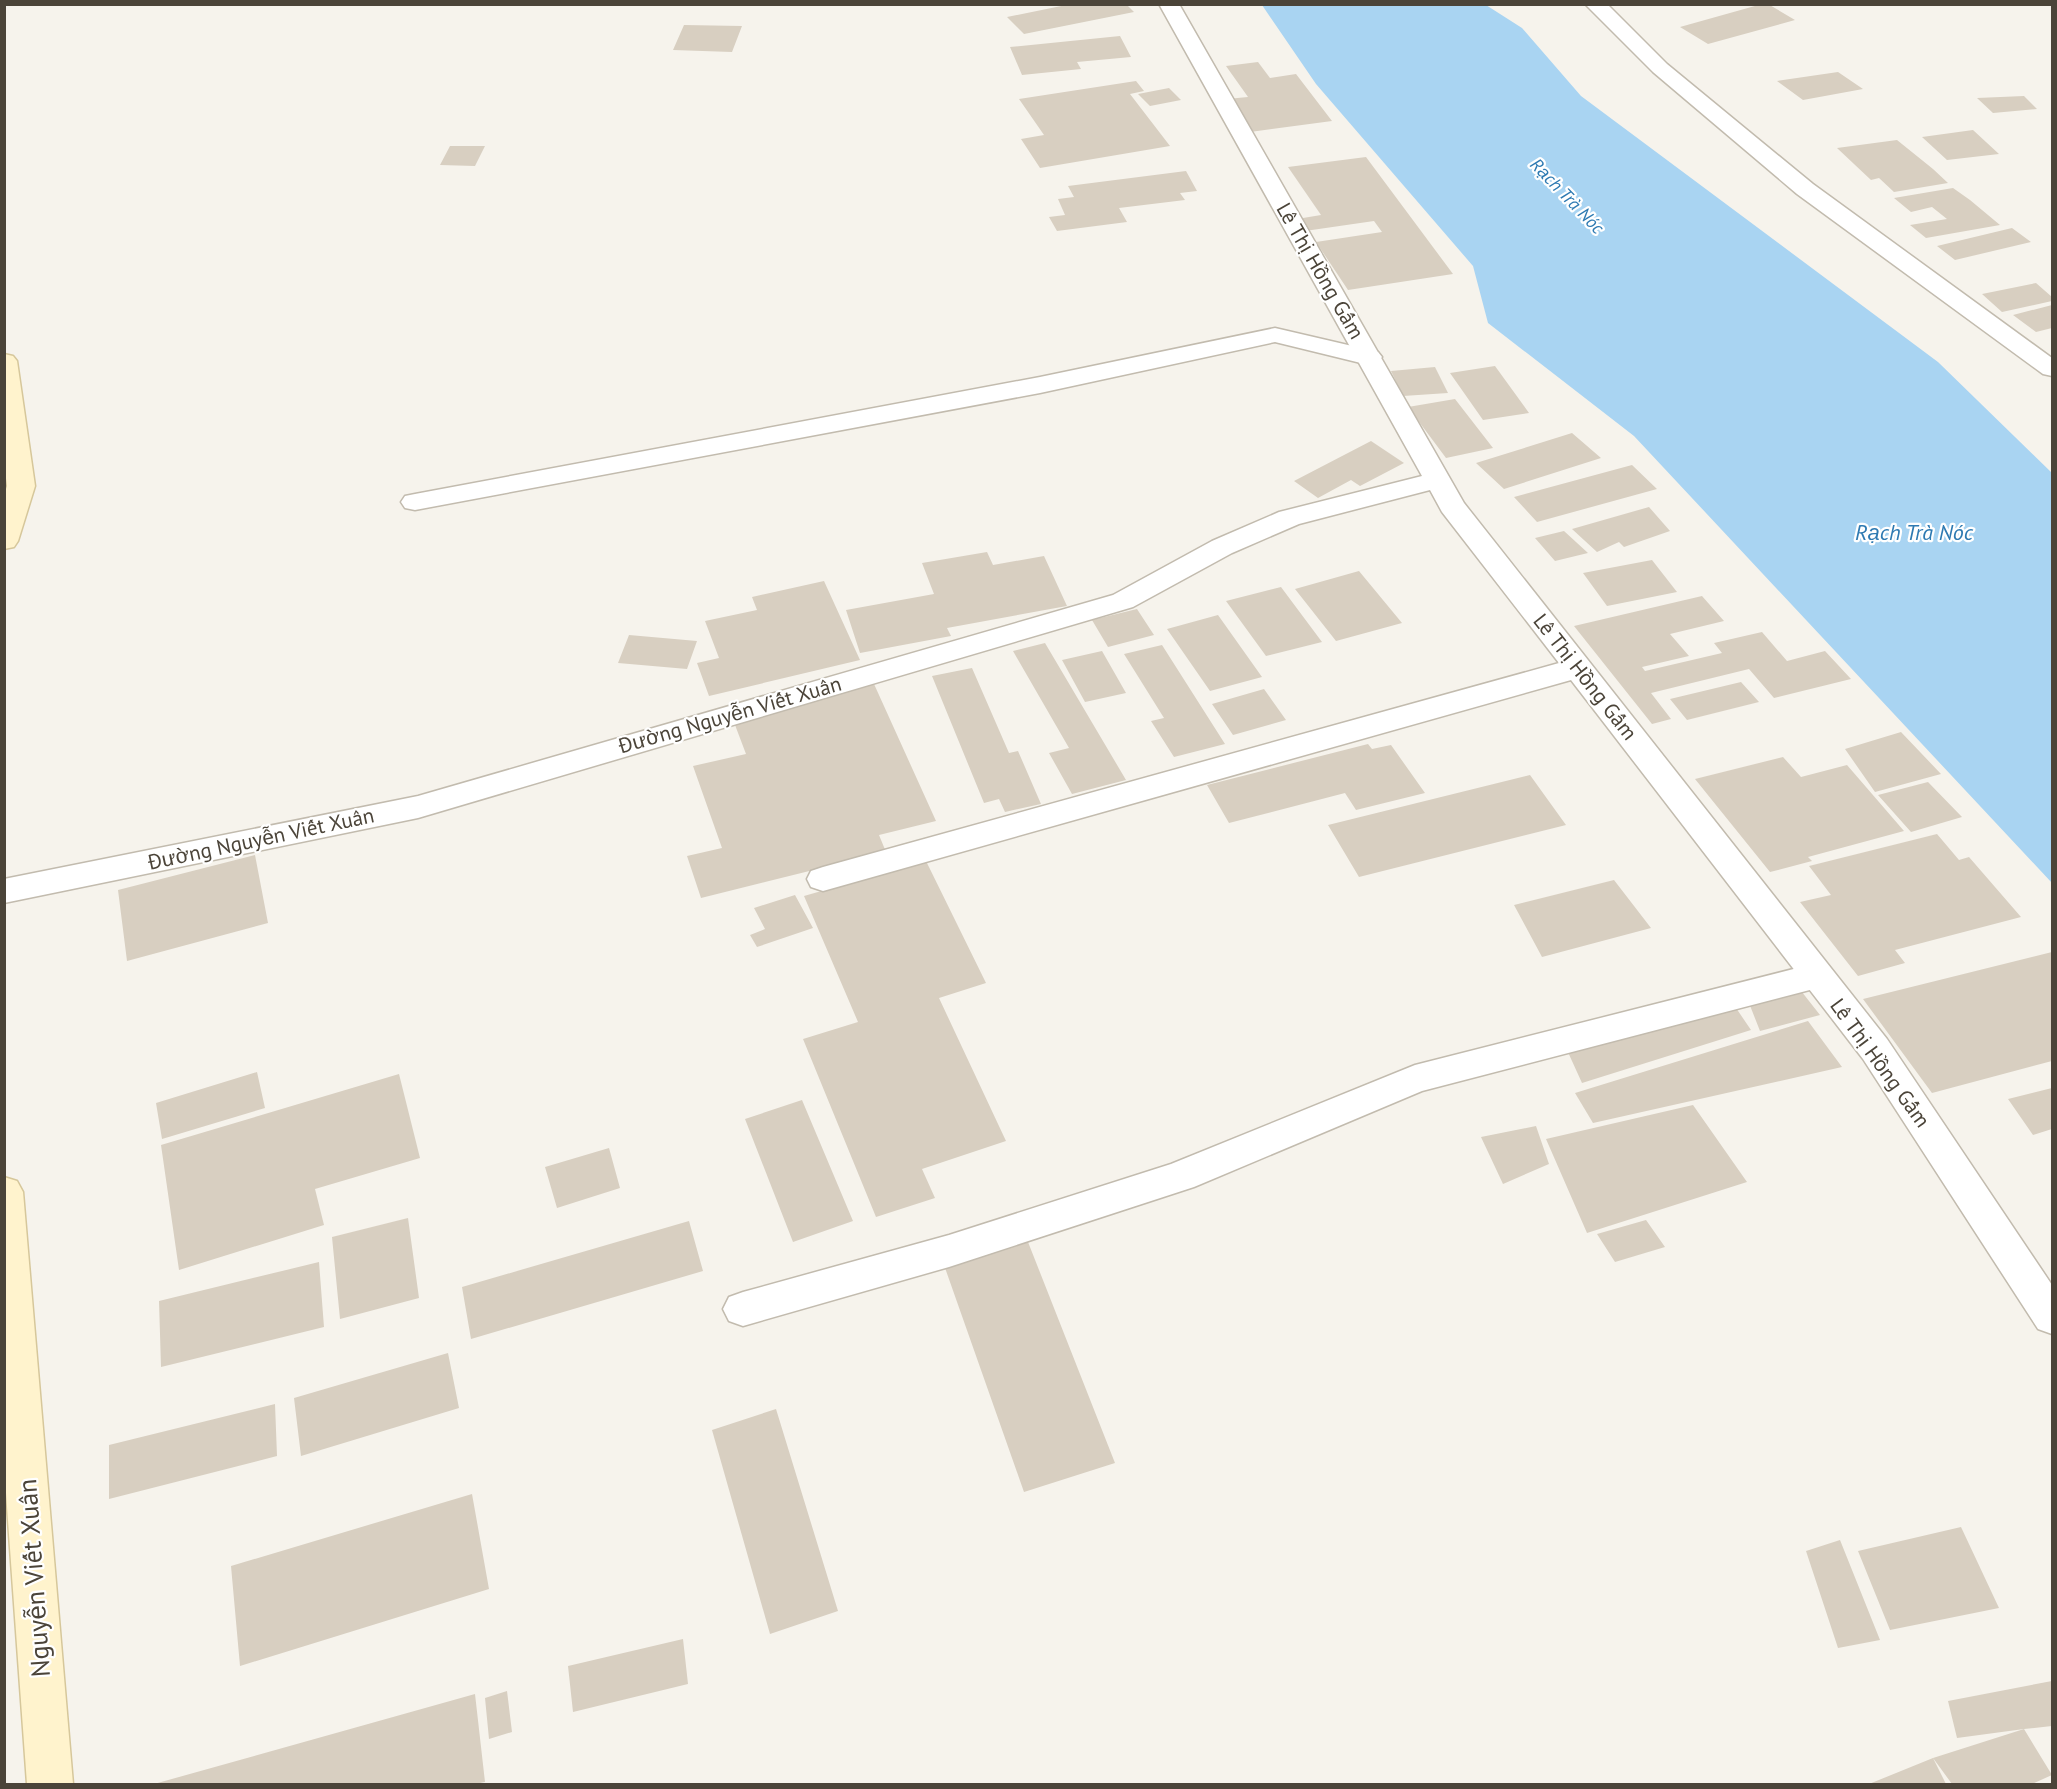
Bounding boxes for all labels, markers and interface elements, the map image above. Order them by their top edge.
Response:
water label: Rạch Trà Nóc [1526,153,1610,239]
street label: Lê Thị Hồng Gấm [1270,198,1370,344]
water label: Rạch Trà Nóc [1855,518,1974,546]
street label: Lê Thị Hồng Gấm [1528,608,1643,745]
street label: Đường Nguyễn Viết Xuân [614,670,844,760]
street label: Đường Nguyễn Viết Xuân [144,801,376,876]
street label: Lê Thị Hồng Gấm [1824,993,1936,1133]
street label: Nguyễn Viết Xuân [10,1478,57,1678]

